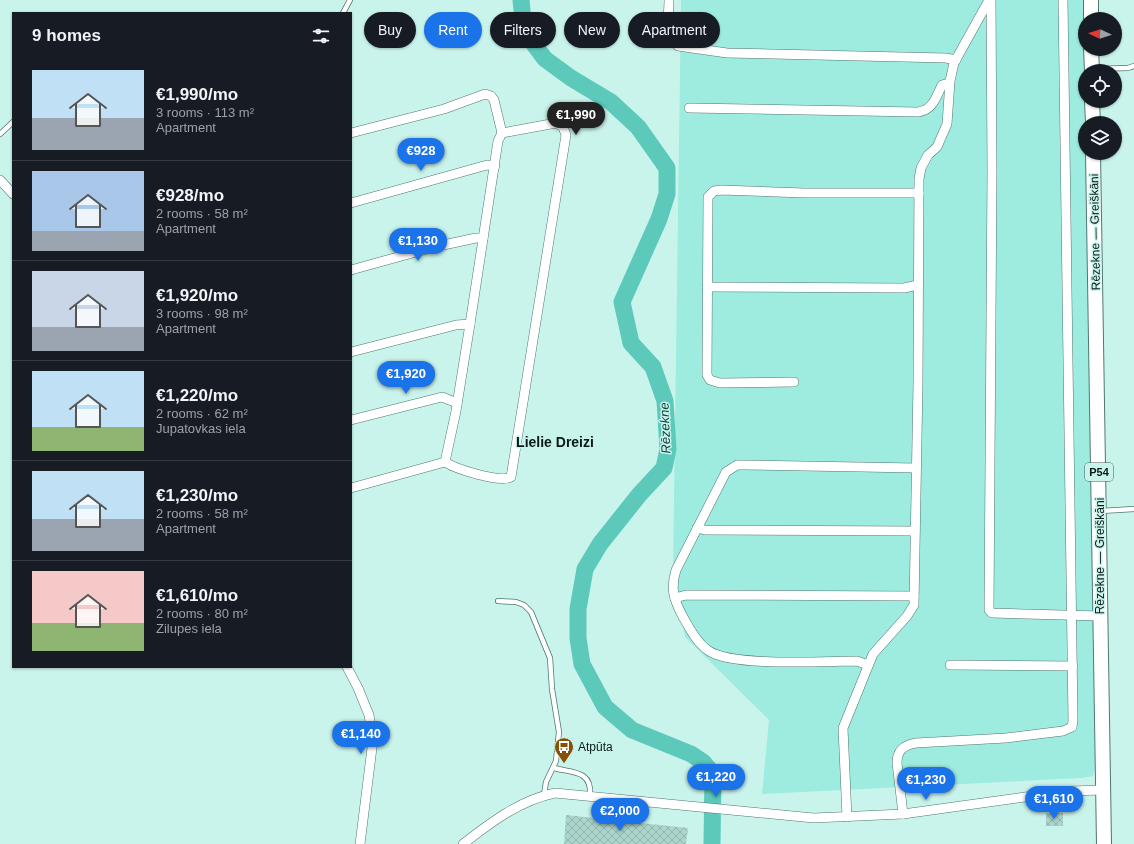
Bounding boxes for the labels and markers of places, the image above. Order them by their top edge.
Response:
pin: €1,990 [543,102,609,136]
pin: €928 [397,138,445,172]
pin: €1,130 [385,228,451,262]
pin: €1,920 [373,361,439,395]
pin: €1,140 [328,721,394,755]
bus stop icon: Atpūta [553,736,575,764]
place label: Atpūta [578,740,613,754]
pin: €1,220 [683,764,749,798]
pin: €1,230 [893,767,959,801]
pin: €1,610 [1021,786,1087,820]
pin: €2,000 [587,798,653,832]

